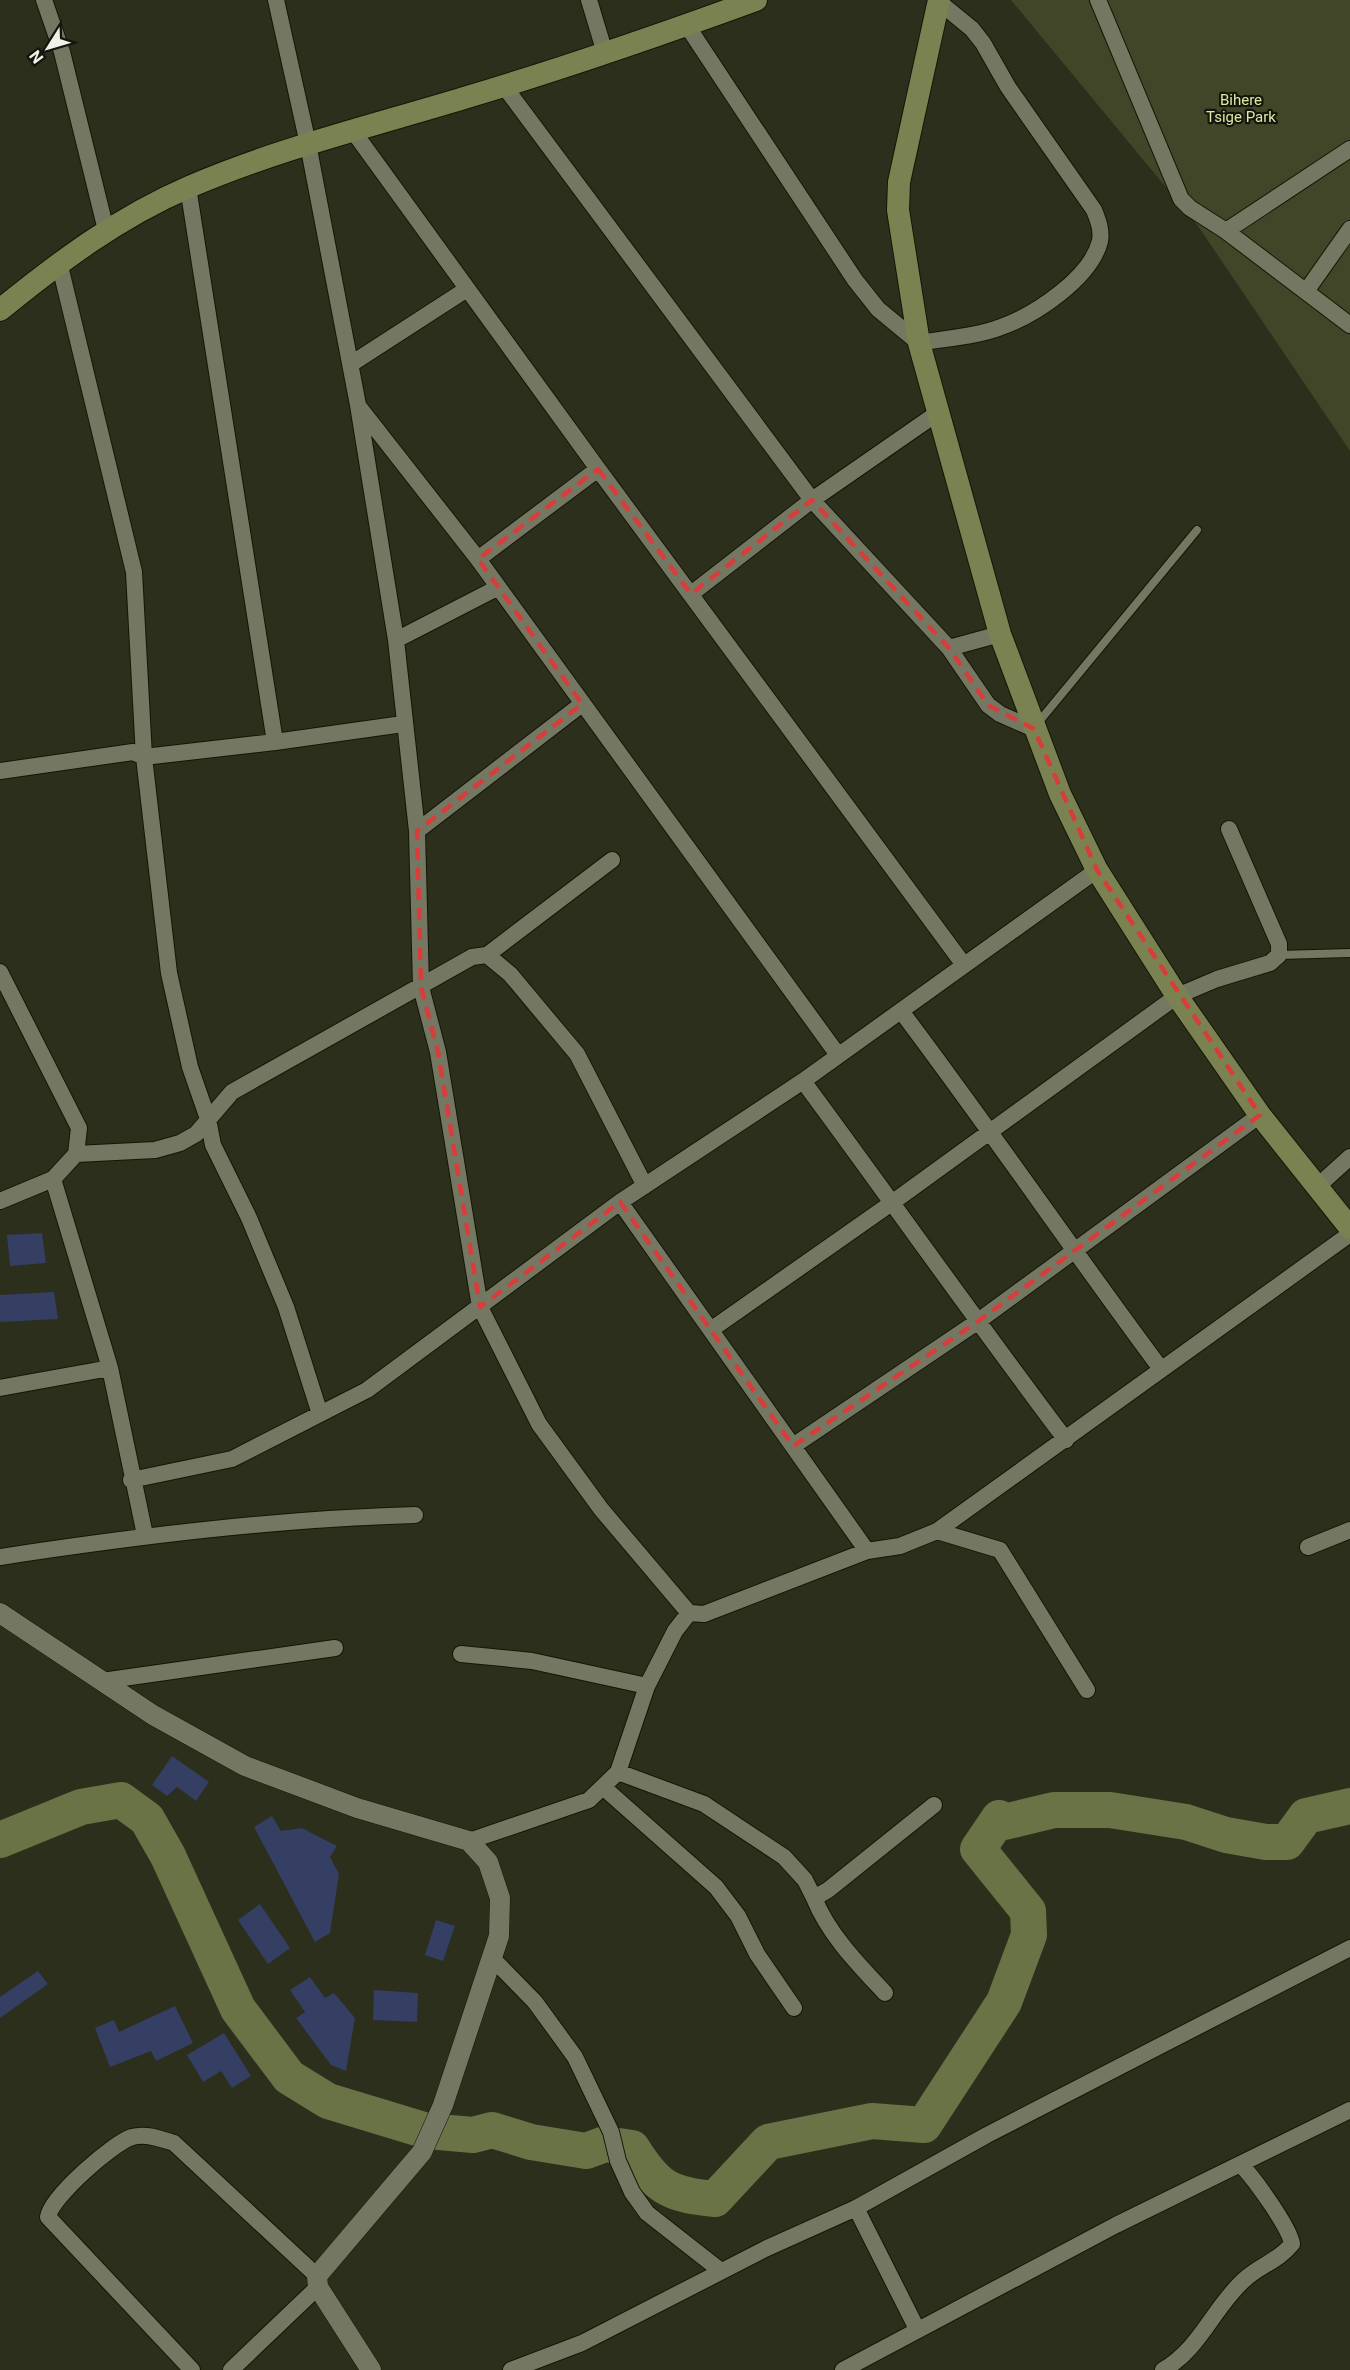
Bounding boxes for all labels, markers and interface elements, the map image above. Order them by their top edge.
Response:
north arrow [18,18,78,78]
text: N [25,46,47,67]
park label: Bihere Tsige Park [1206,91,1276,126]

